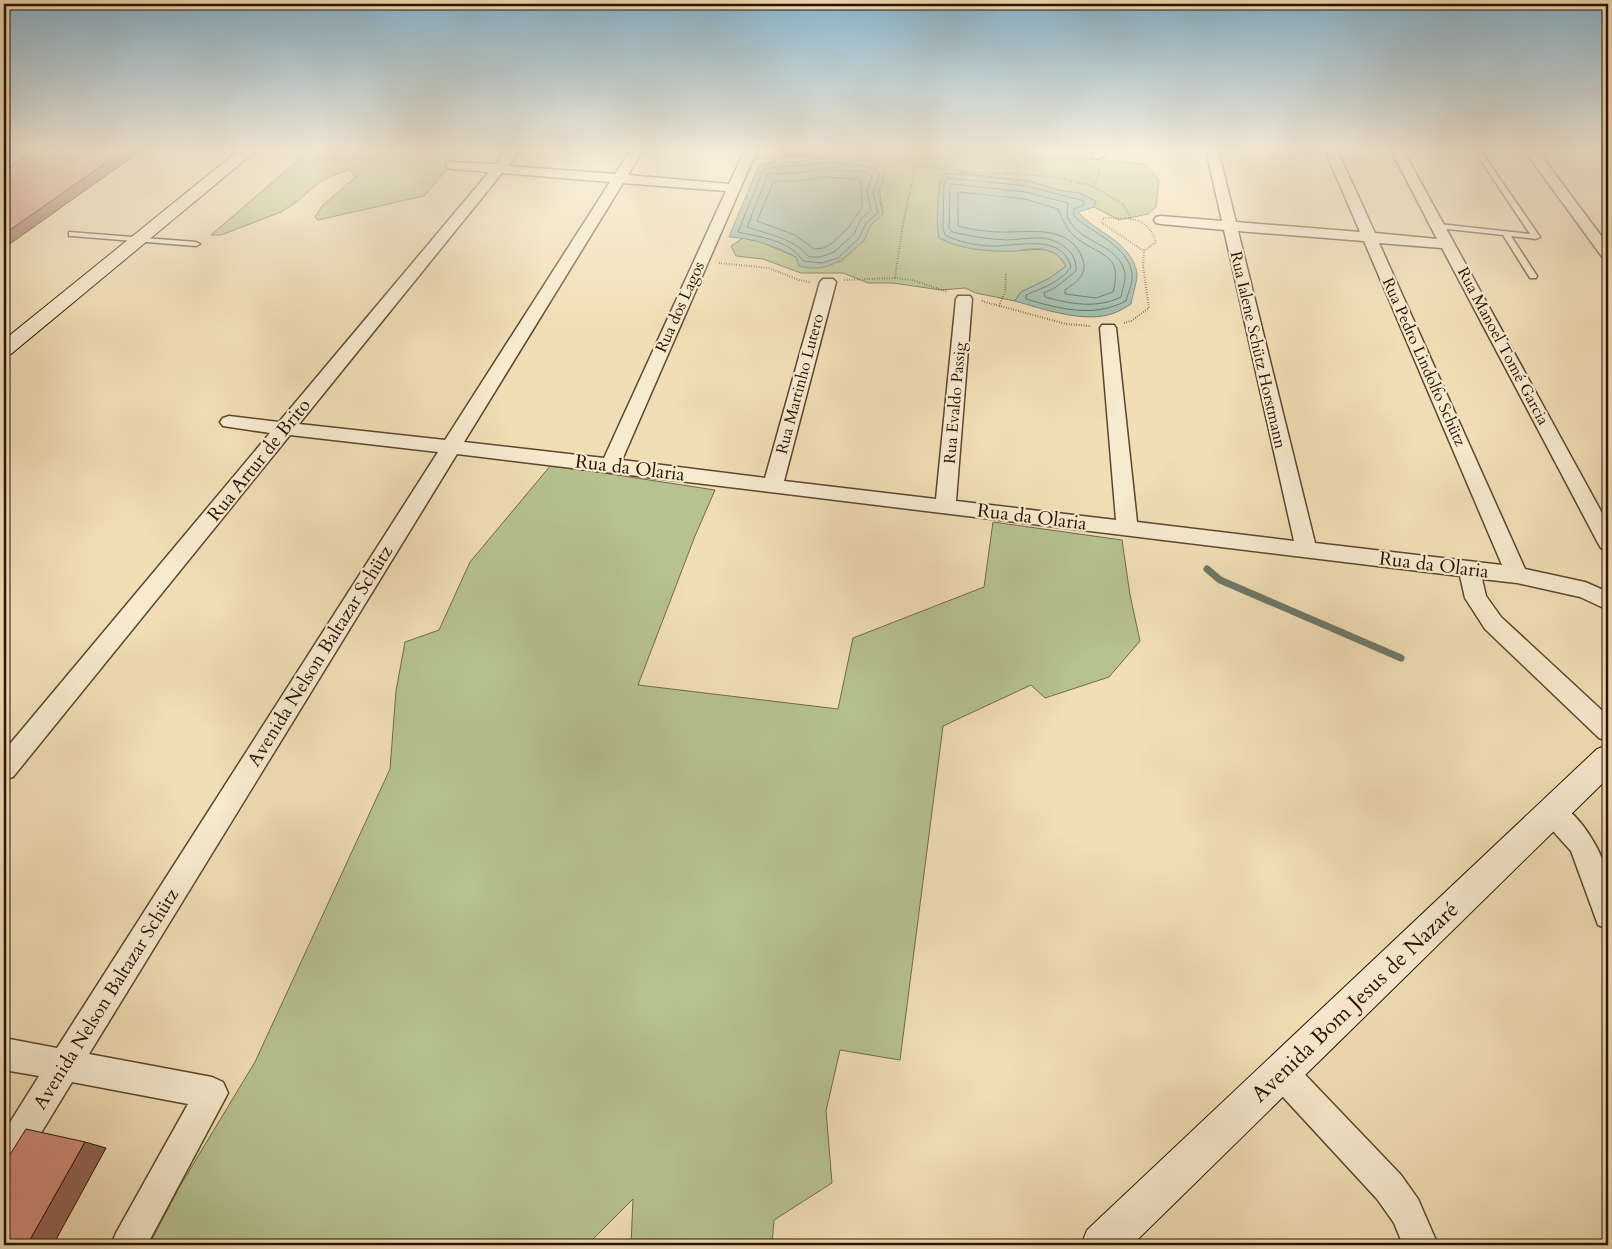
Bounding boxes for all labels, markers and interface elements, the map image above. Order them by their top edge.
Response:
street label: Rua Ialene Schütz Horstmann [1225,249,1291,451]
street label: Rua dos Lagos [650,258,710,356]
street label: Rua Manoel Tomé Garcia [1452,263,1554,429]
street label: Rua Pedro Lindolfo Schütz [1377,274,1471,450]
street label: Rua Martinho Lutero [771,311,829,457]
street label: Rua Evaldo Passig [939,341,971,465]
street label: Rua Artur de Brito [201,393,317,527]
street label: Rua da Olaria [574,448,686,488]
street label: Rua da Olaria [976,497,1088,537]
street label: Avenida Nelson Baltazar Schütz [241,540,399,771]
street label: Rua da Olaria [1378,545,1490,585]
street label: Avenida Nelson Baltazar Schütz [27,883,185,1114]
street label: Avenida Bom Jesus de Nazaré [1245,895,1465,1109]

